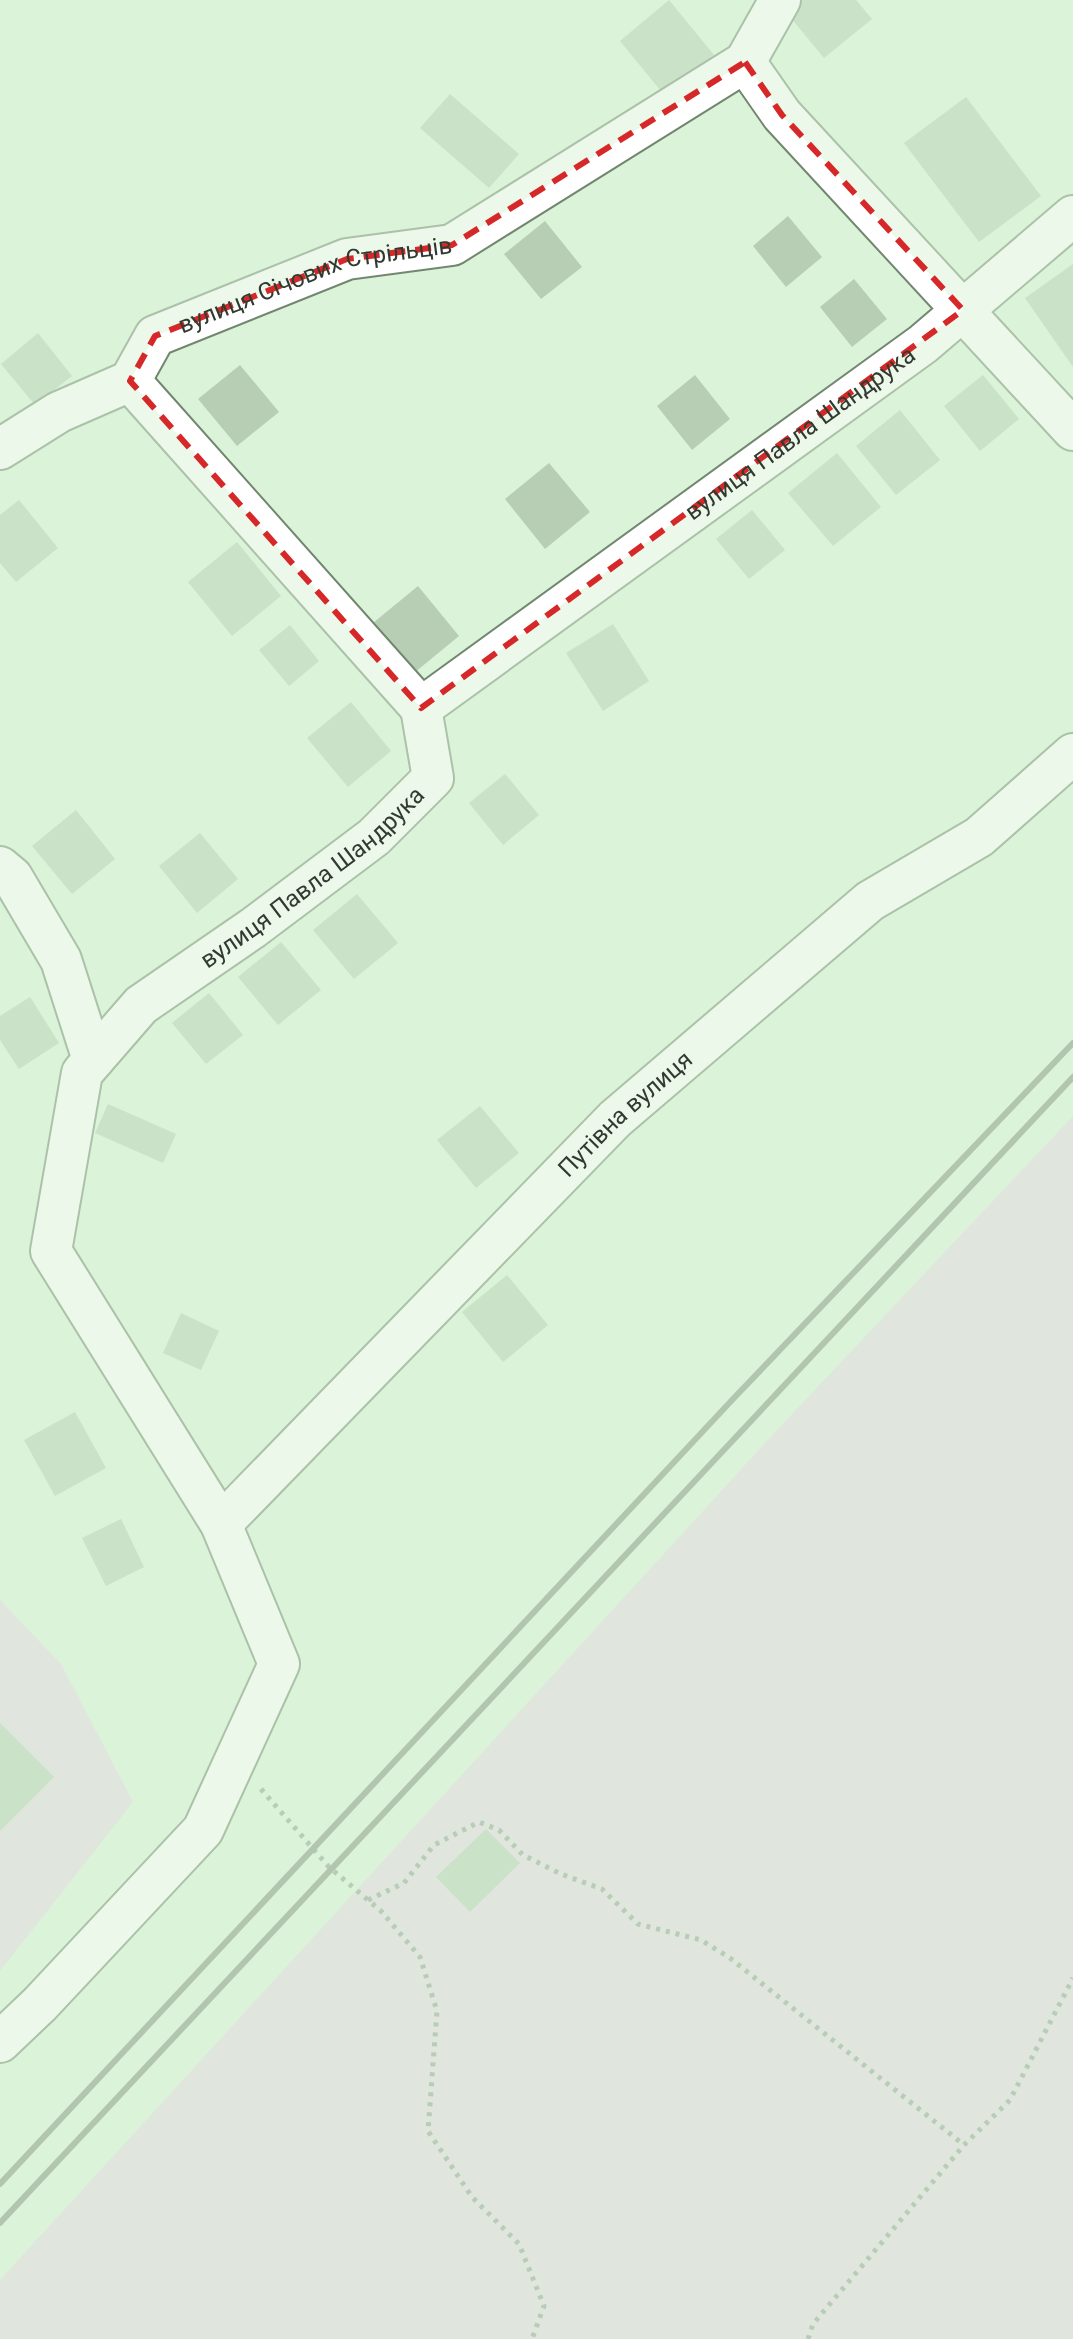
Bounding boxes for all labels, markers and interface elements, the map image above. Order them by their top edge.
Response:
street label: вулиця Січових Стрільців [174,231,454,339]
street label: вулиця Павла Шандрука [680,340,921,526]
street label: вулиця Павла Шандрука [195,781,430,974]
street label: Путівна вулиця [553,1045,698,1183]

